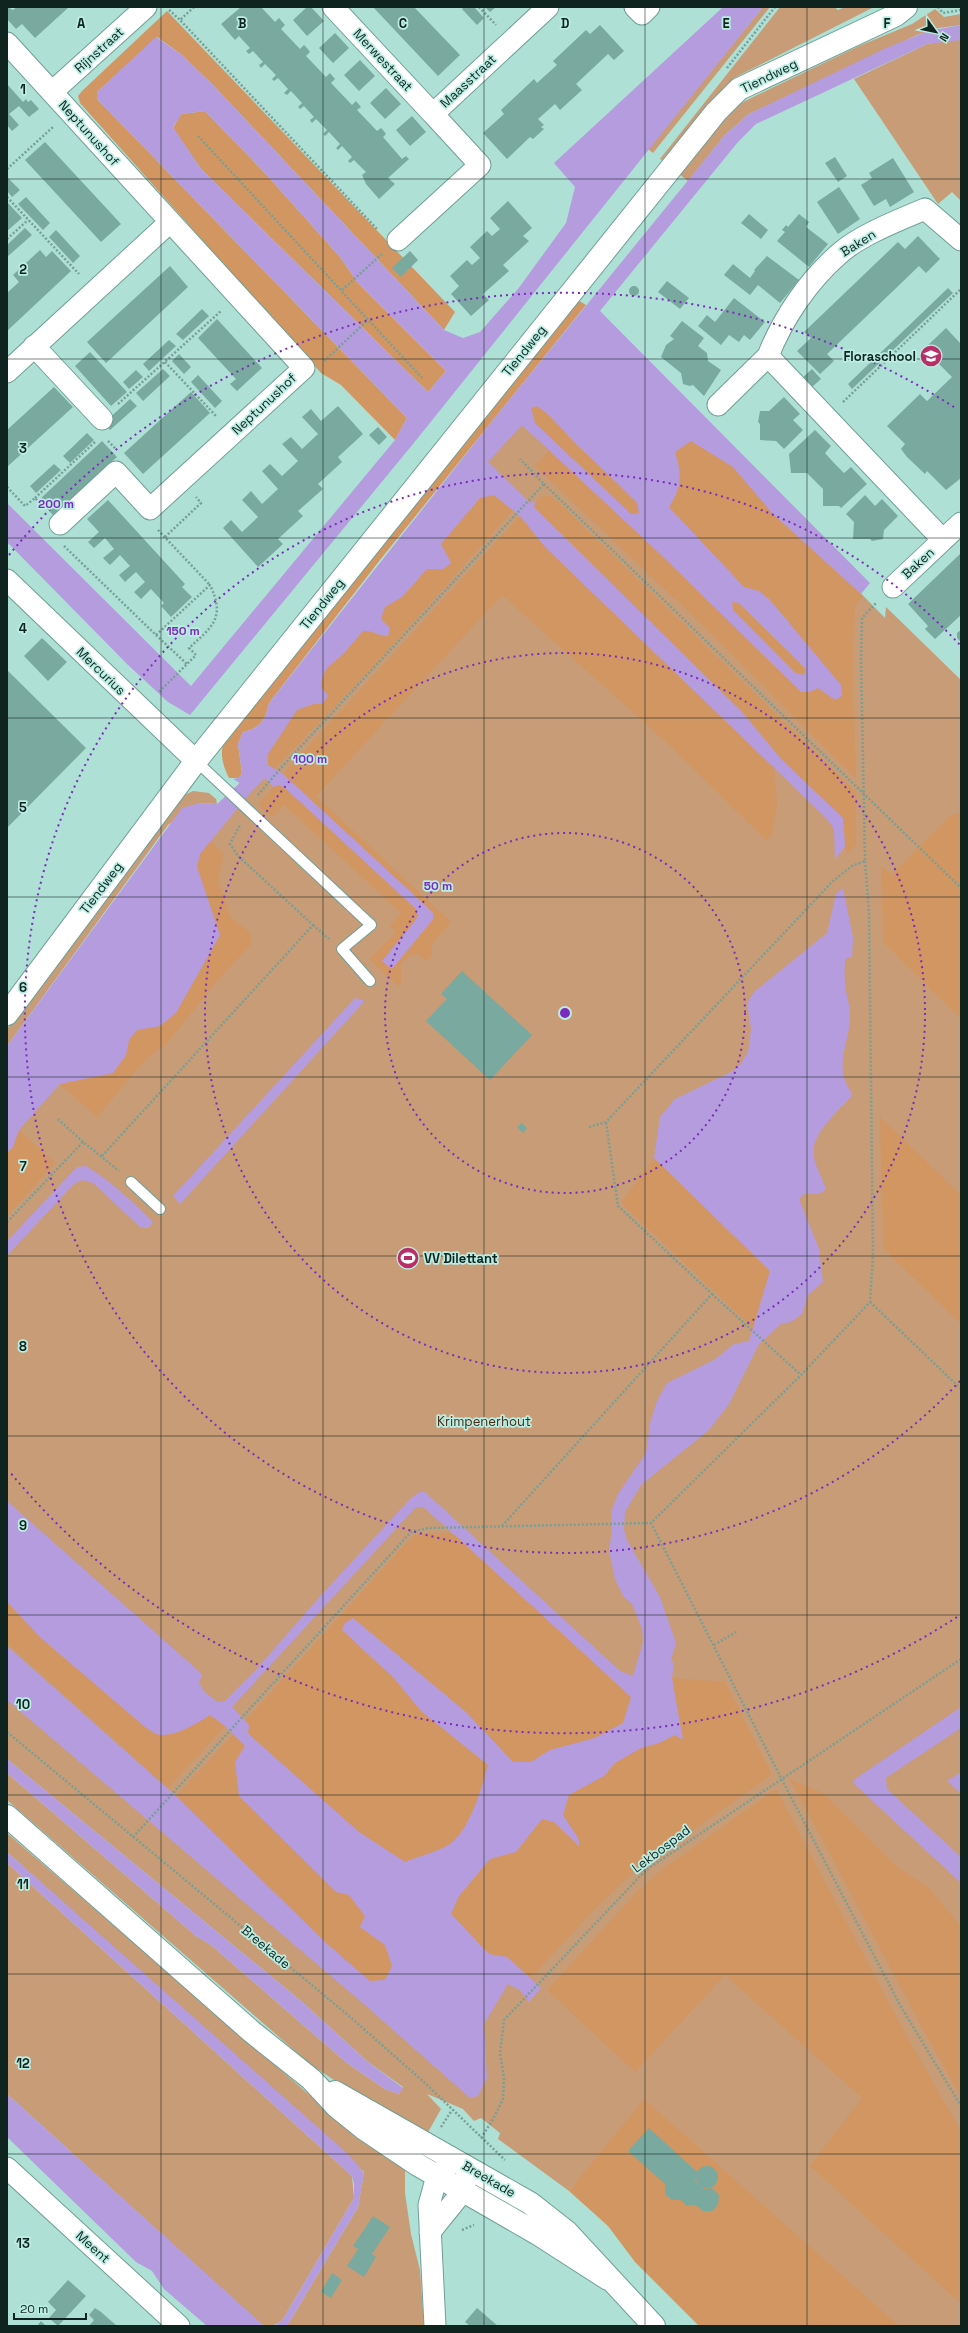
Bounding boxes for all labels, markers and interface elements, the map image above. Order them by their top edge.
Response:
north arrow [916,12,956,52]
text: A [77,15,86,32]
text: B [238,15,247,32]
text: C [399,15,407,32]
text: D [561,15,570,32]
text: E [722,15,730,32]
text: F [884,15,891,32]
street label: Rijnstraat [71,23,127,77]
street label: Merwestraat [350,25,416,95]
text: N [937,31,952,44]
street label: Maasstraat [436,51,500,111]
street label: Tiendweg [738,55,800,97]
text: 1 [20,81,26,98]
street label: Neptunushof [55,97,123,170]
street label: Baken [837,226,879,260]
text: 2 [19,261,27,278]
street label: Tiendweg [498,322,550,380]
school or university icon: Floraschool [918,343,944,369]
place label: Floraschool [843,348,916,365]
street label: Neptunushof [228,369,300,438]
text: 3 [19,440,27,457]
text: 200 m [38,496,74,512]
street label: Baken [898,544,938,582]
street label: Tiendweg [296,575,348,633]
text: 4 [19,620,27,637]
text: 150 m [166,623,200,639]
street label: Mercurius [73,643,129,699]
text: 100 m [293,751,327,767]
text: 5 [19,799,27,816]
street label: Tiendweg [76,858,126,918]
text: 50 m [424,878,452,894]
text: 6 [19,979,27,996]
centre of rings [558,1006,572,1020]
text: 7 [19,1158,27,1175]
sports icon: VV Dilettant [395,1245,421,1271]
place label: VV Dilettant [424,1250,498,1267]
text: 8 [19,1338,27,1355]
park label: Krimpenerhout [437,1413,531,1430]
text: 9 [19,1517,27,1534]
text: 10 [16,1696,30,1713]
street label: Lekbospad [628,1821,694,1877]
text: 11 [17,1876,29,1893]
street label: Breekade [238,1922,294,1972]
text: 12 [16,2055,30,2072]
street label: Breekade [459,2157,519,2201]
street label: Meent [72,2227,114,2267]
text: 13 [16,2235,30,2252]
scale bar [14,2295,86,2321]
text: 20 m [20,2301,48,2317]

